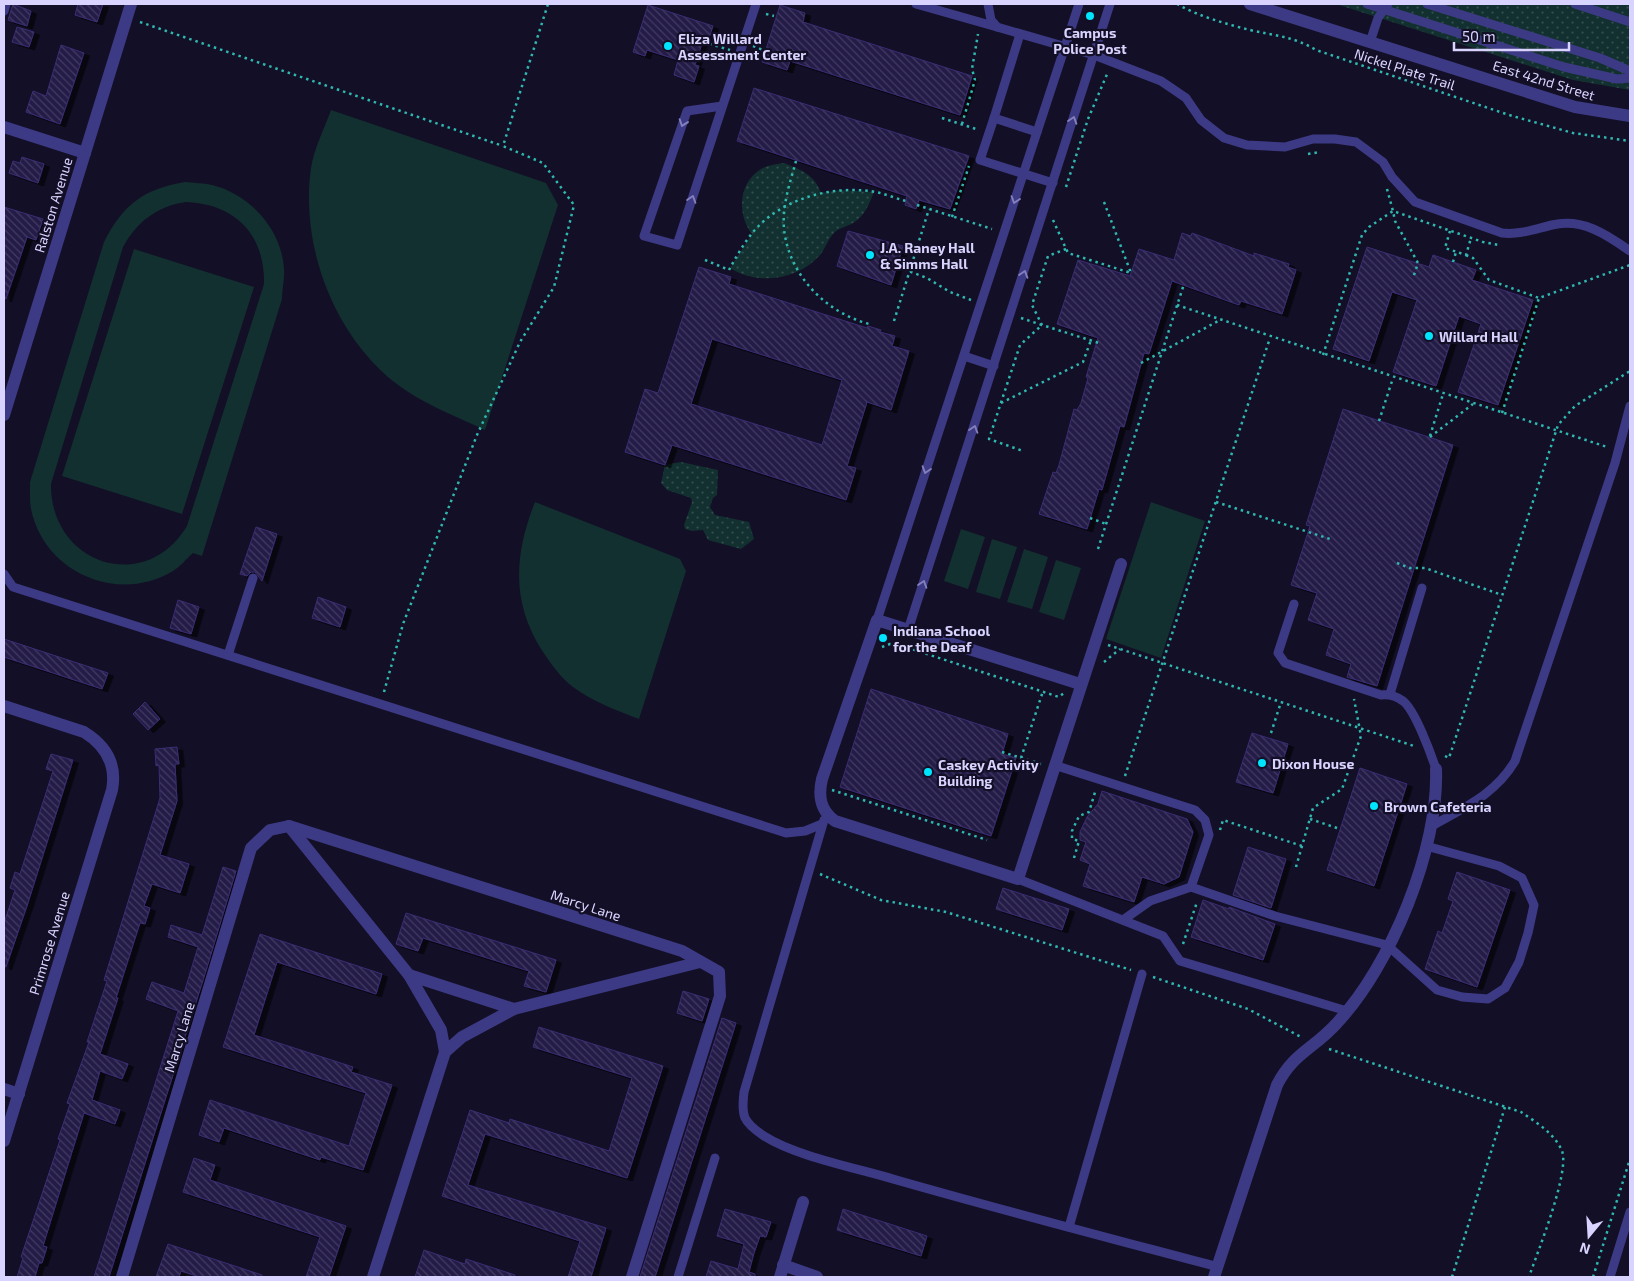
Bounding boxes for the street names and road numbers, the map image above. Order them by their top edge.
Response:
street label: Nickel Plate Trail [1352,45,1458,94]
street label: East 42nd Street [1491,56,1597,104]
street label: Ralston Avenue [30,155,76,255]
street label: Marcy Lane [549,886,623,924]
street label: Primrose Avenue [25,889,73,997]
street label: Marcy Lane [160,1000,198,1074]

